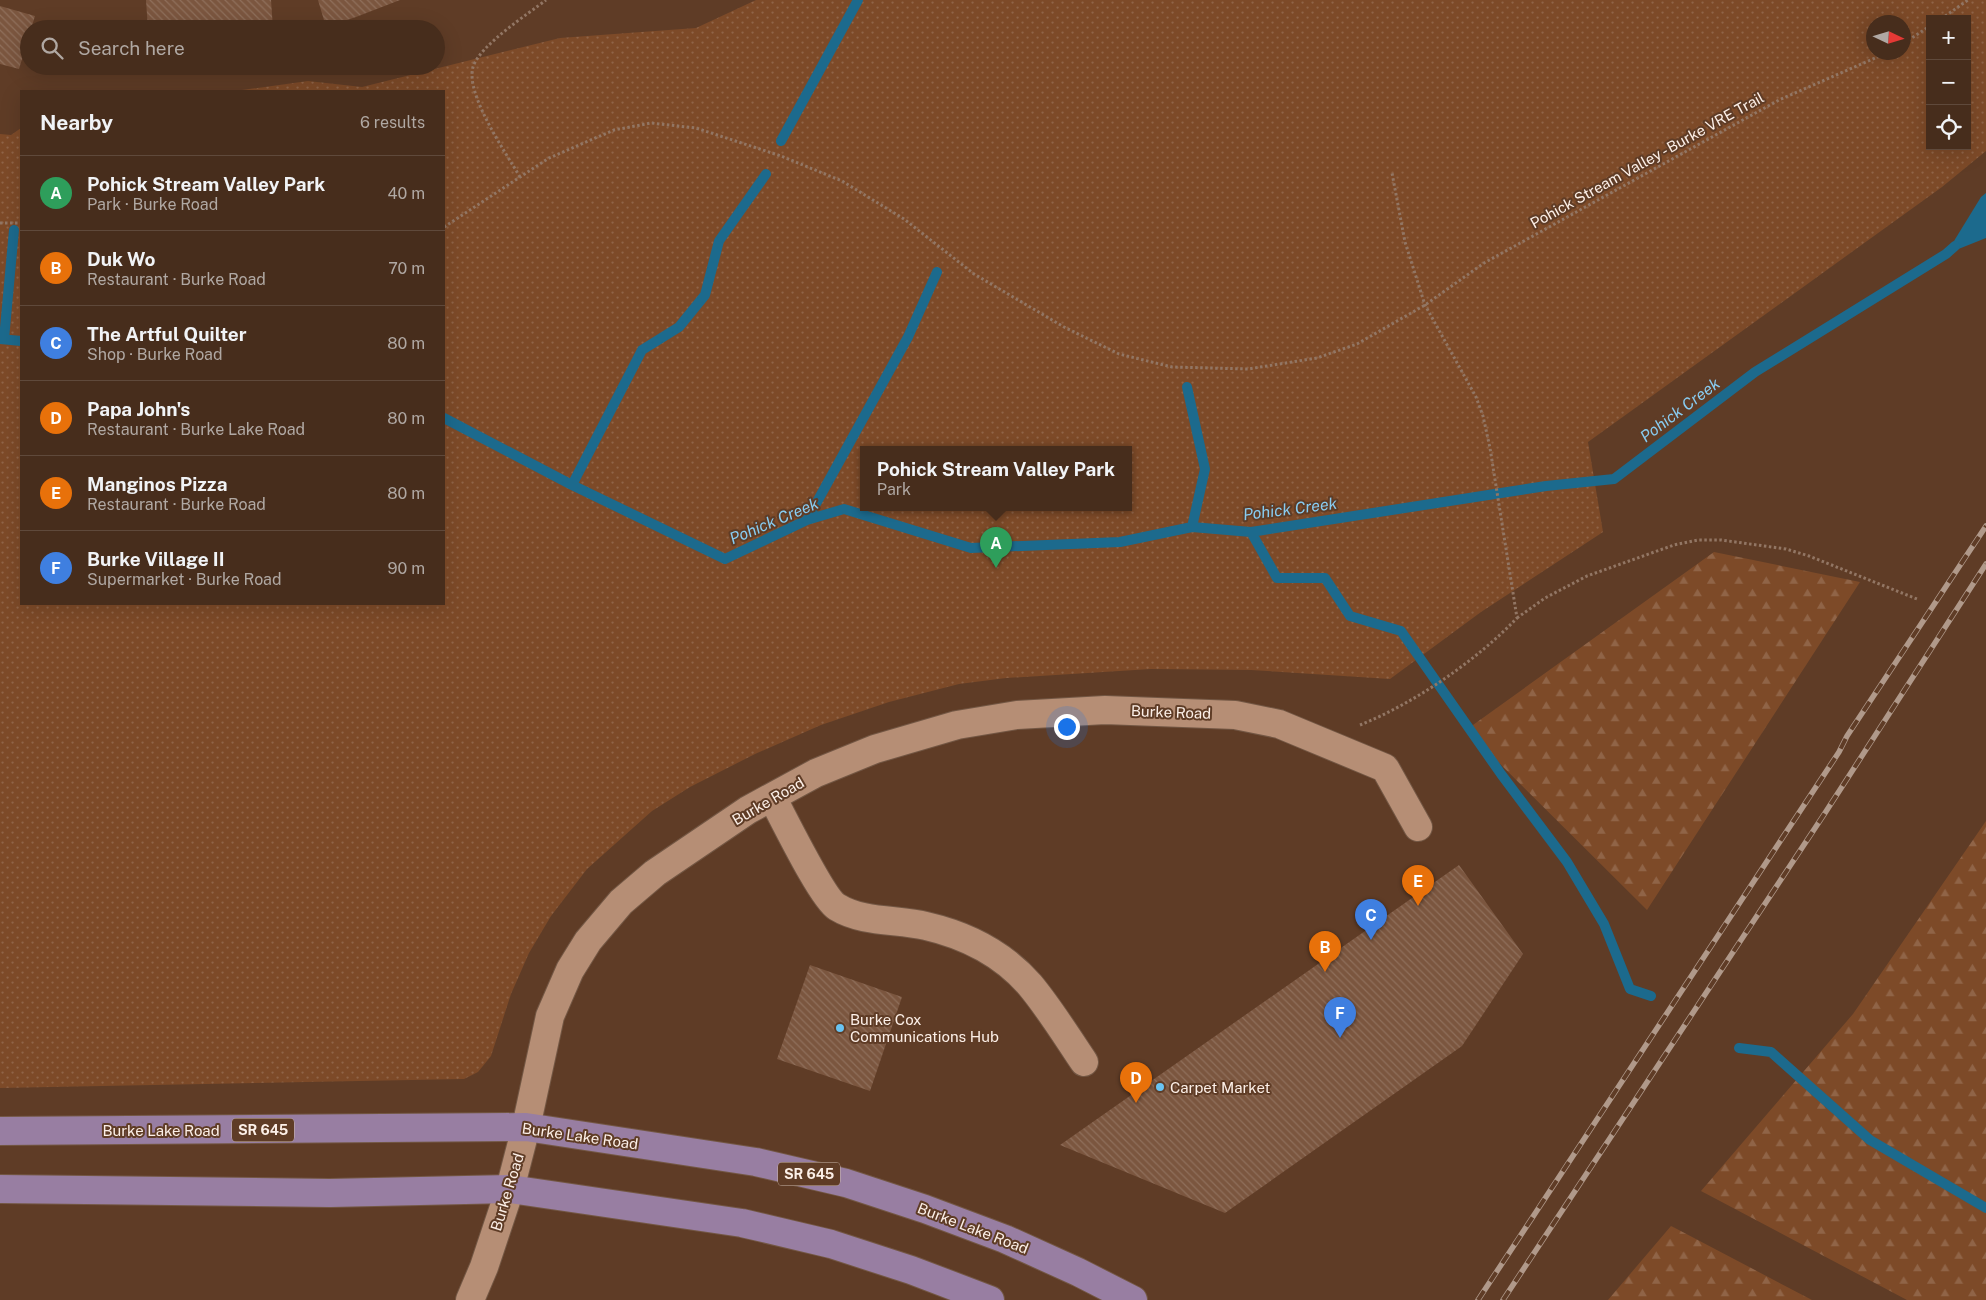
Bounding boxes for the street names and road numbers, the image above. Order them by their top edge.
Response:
street label: Pohick Stream Valley - Burke VRE Trail [1527,88,1767,232]
street label: Burke Road [1131,702,1211,722]
street label: Burke Road [729,774,807,828]
road number: SR 645 [232,1118,294,1142]
street label: Burke Lake Road [521,1119,639,1153]
street label: Burke Lake Road [102,1122,220,1139]
street label: Burke Road [487,1151,527,1233]
road number: SR 645 [778,1162,840,1186]
street label: Burke Lake Road [915,1199,1031,1257]

